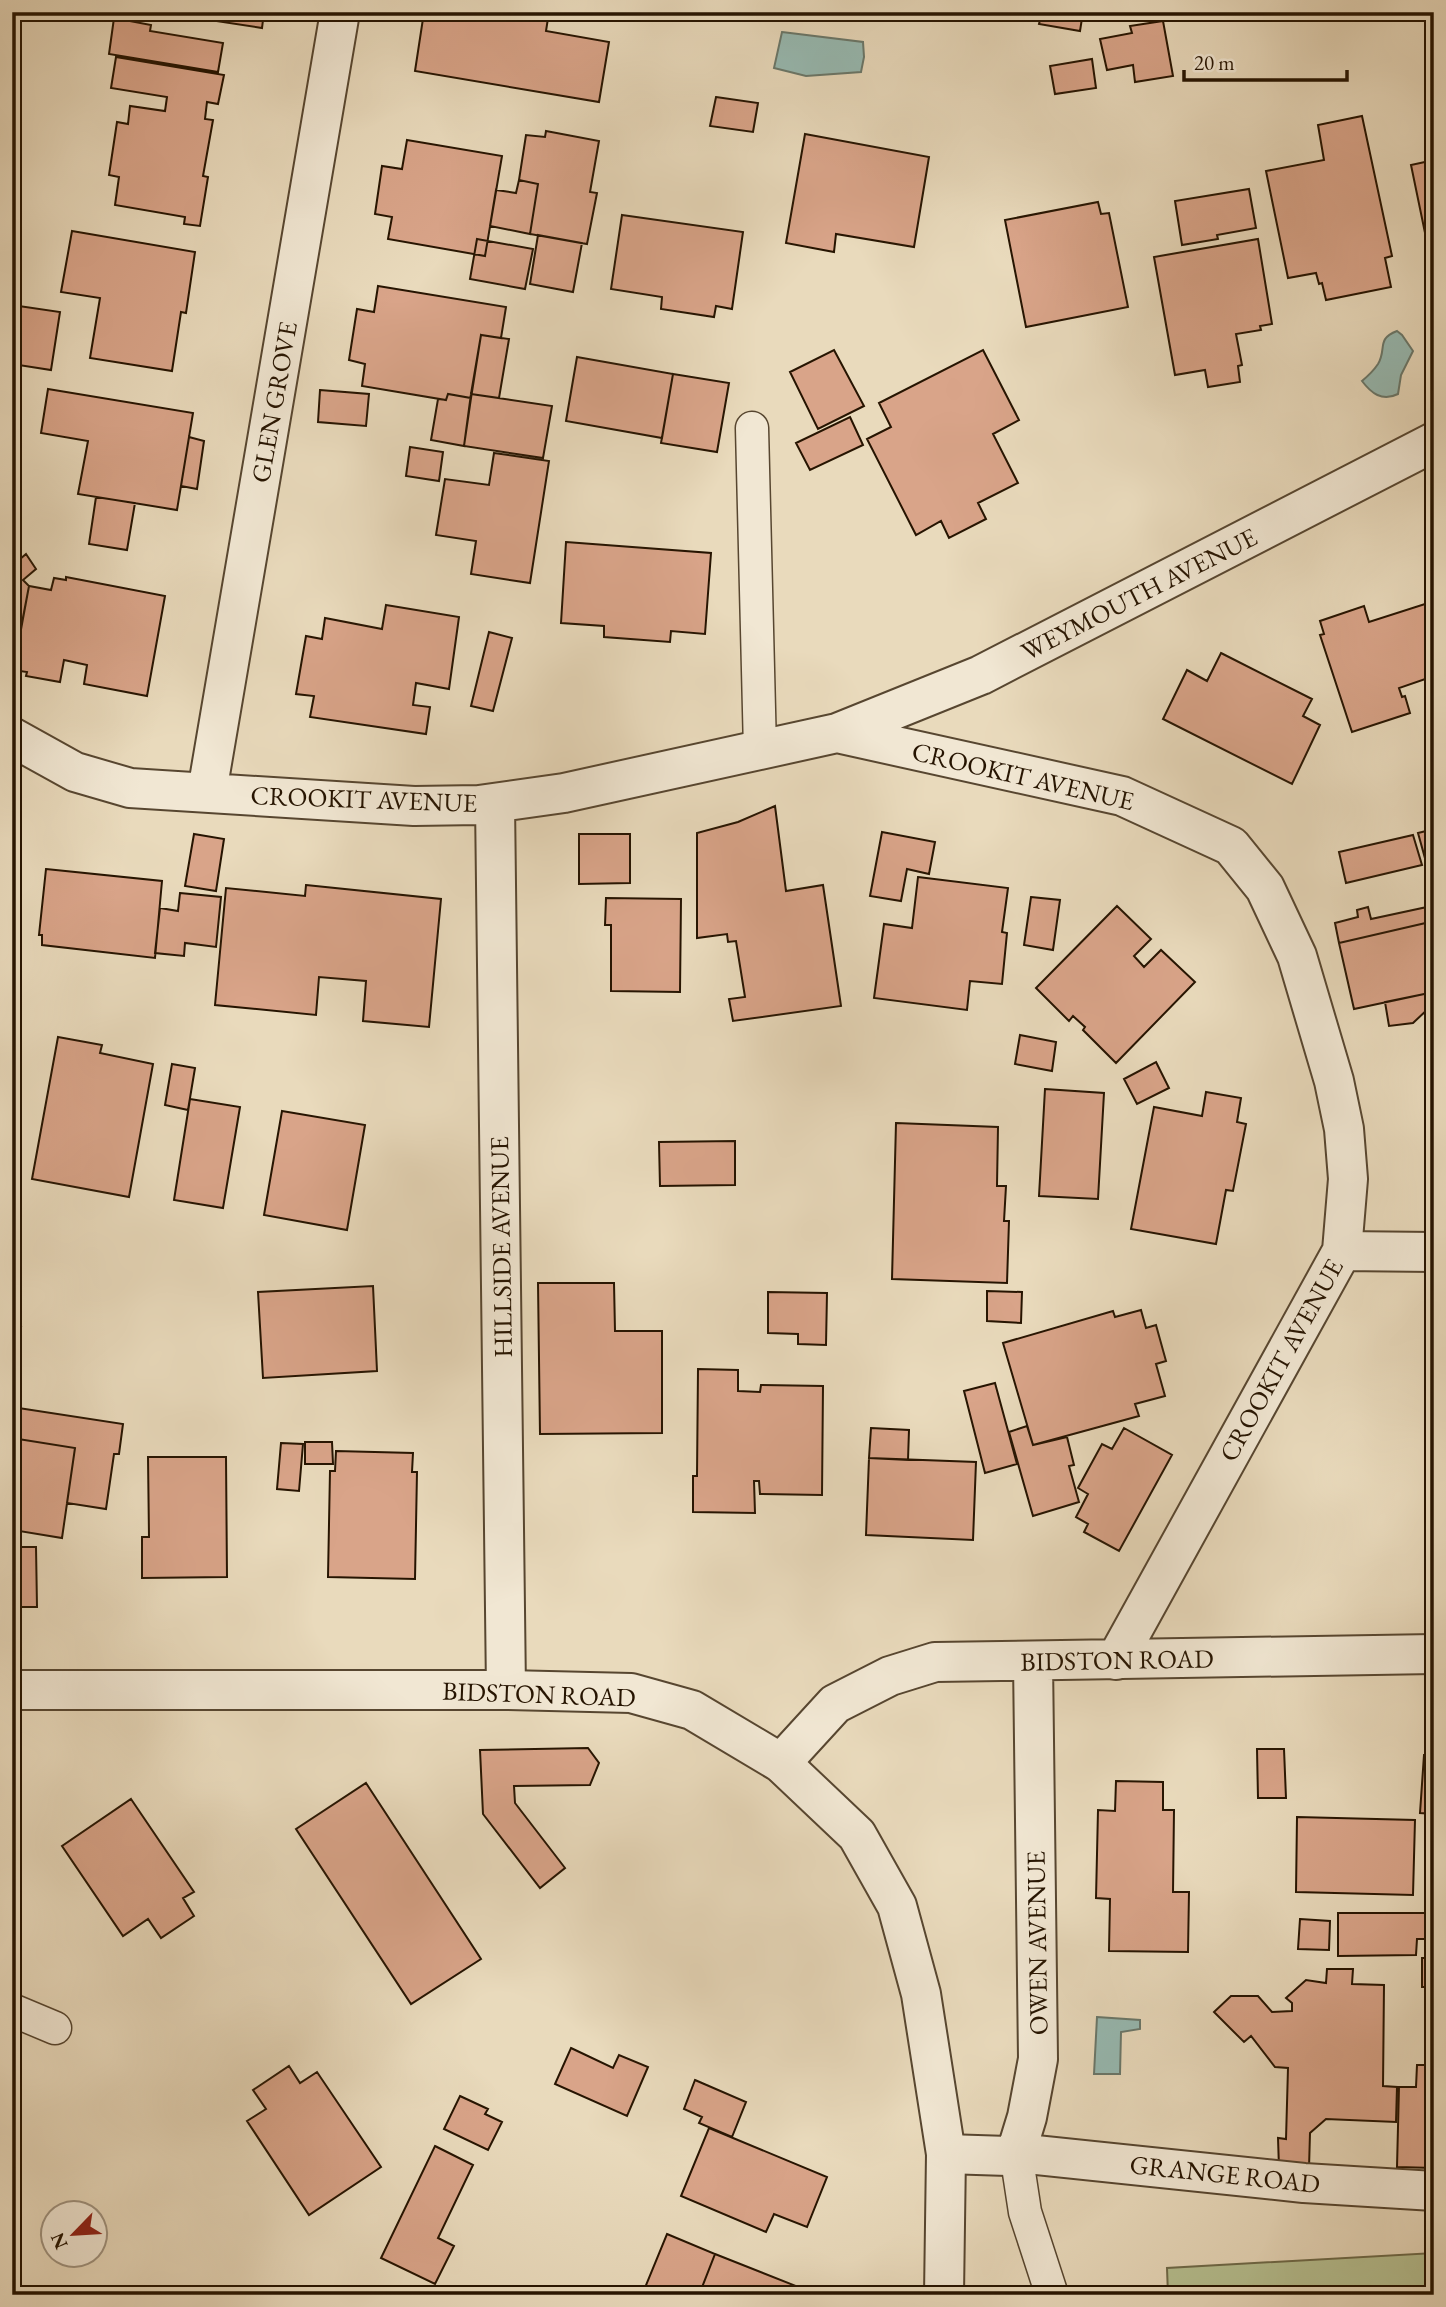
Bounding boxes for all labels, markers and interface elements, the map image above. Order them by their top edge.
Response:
scale bar [1184,38,1346,82]
text: 20 m [1194,49,1235,76]
street label: GLEN GROVE [243,318,305,485]
street label: WEYMOUTH AVENUE [1015,520,1263,668]
street label: CROOKIT AVENUE [909,734,1138,818]
street label: CROOKIT AVENUE [250,778,478,820]
street label: HILLSIDE AVENUE [482,1136,520,1358]
street label: CROOKIT AVENUE [1211,1252,1351,1467]
street label: BIDSTON ROAD [1020,1641,1214,1679]
street label: BIDSTON ROAD [442,1674,636,1714]
street label: OWEN AVENUE [1018,1850,1056,2035]
street label: GRANGE ROAD [1128,2147,1322,2201]
north arrow [38,2198,108,2268]
text: N [44,2228,74,2253]

